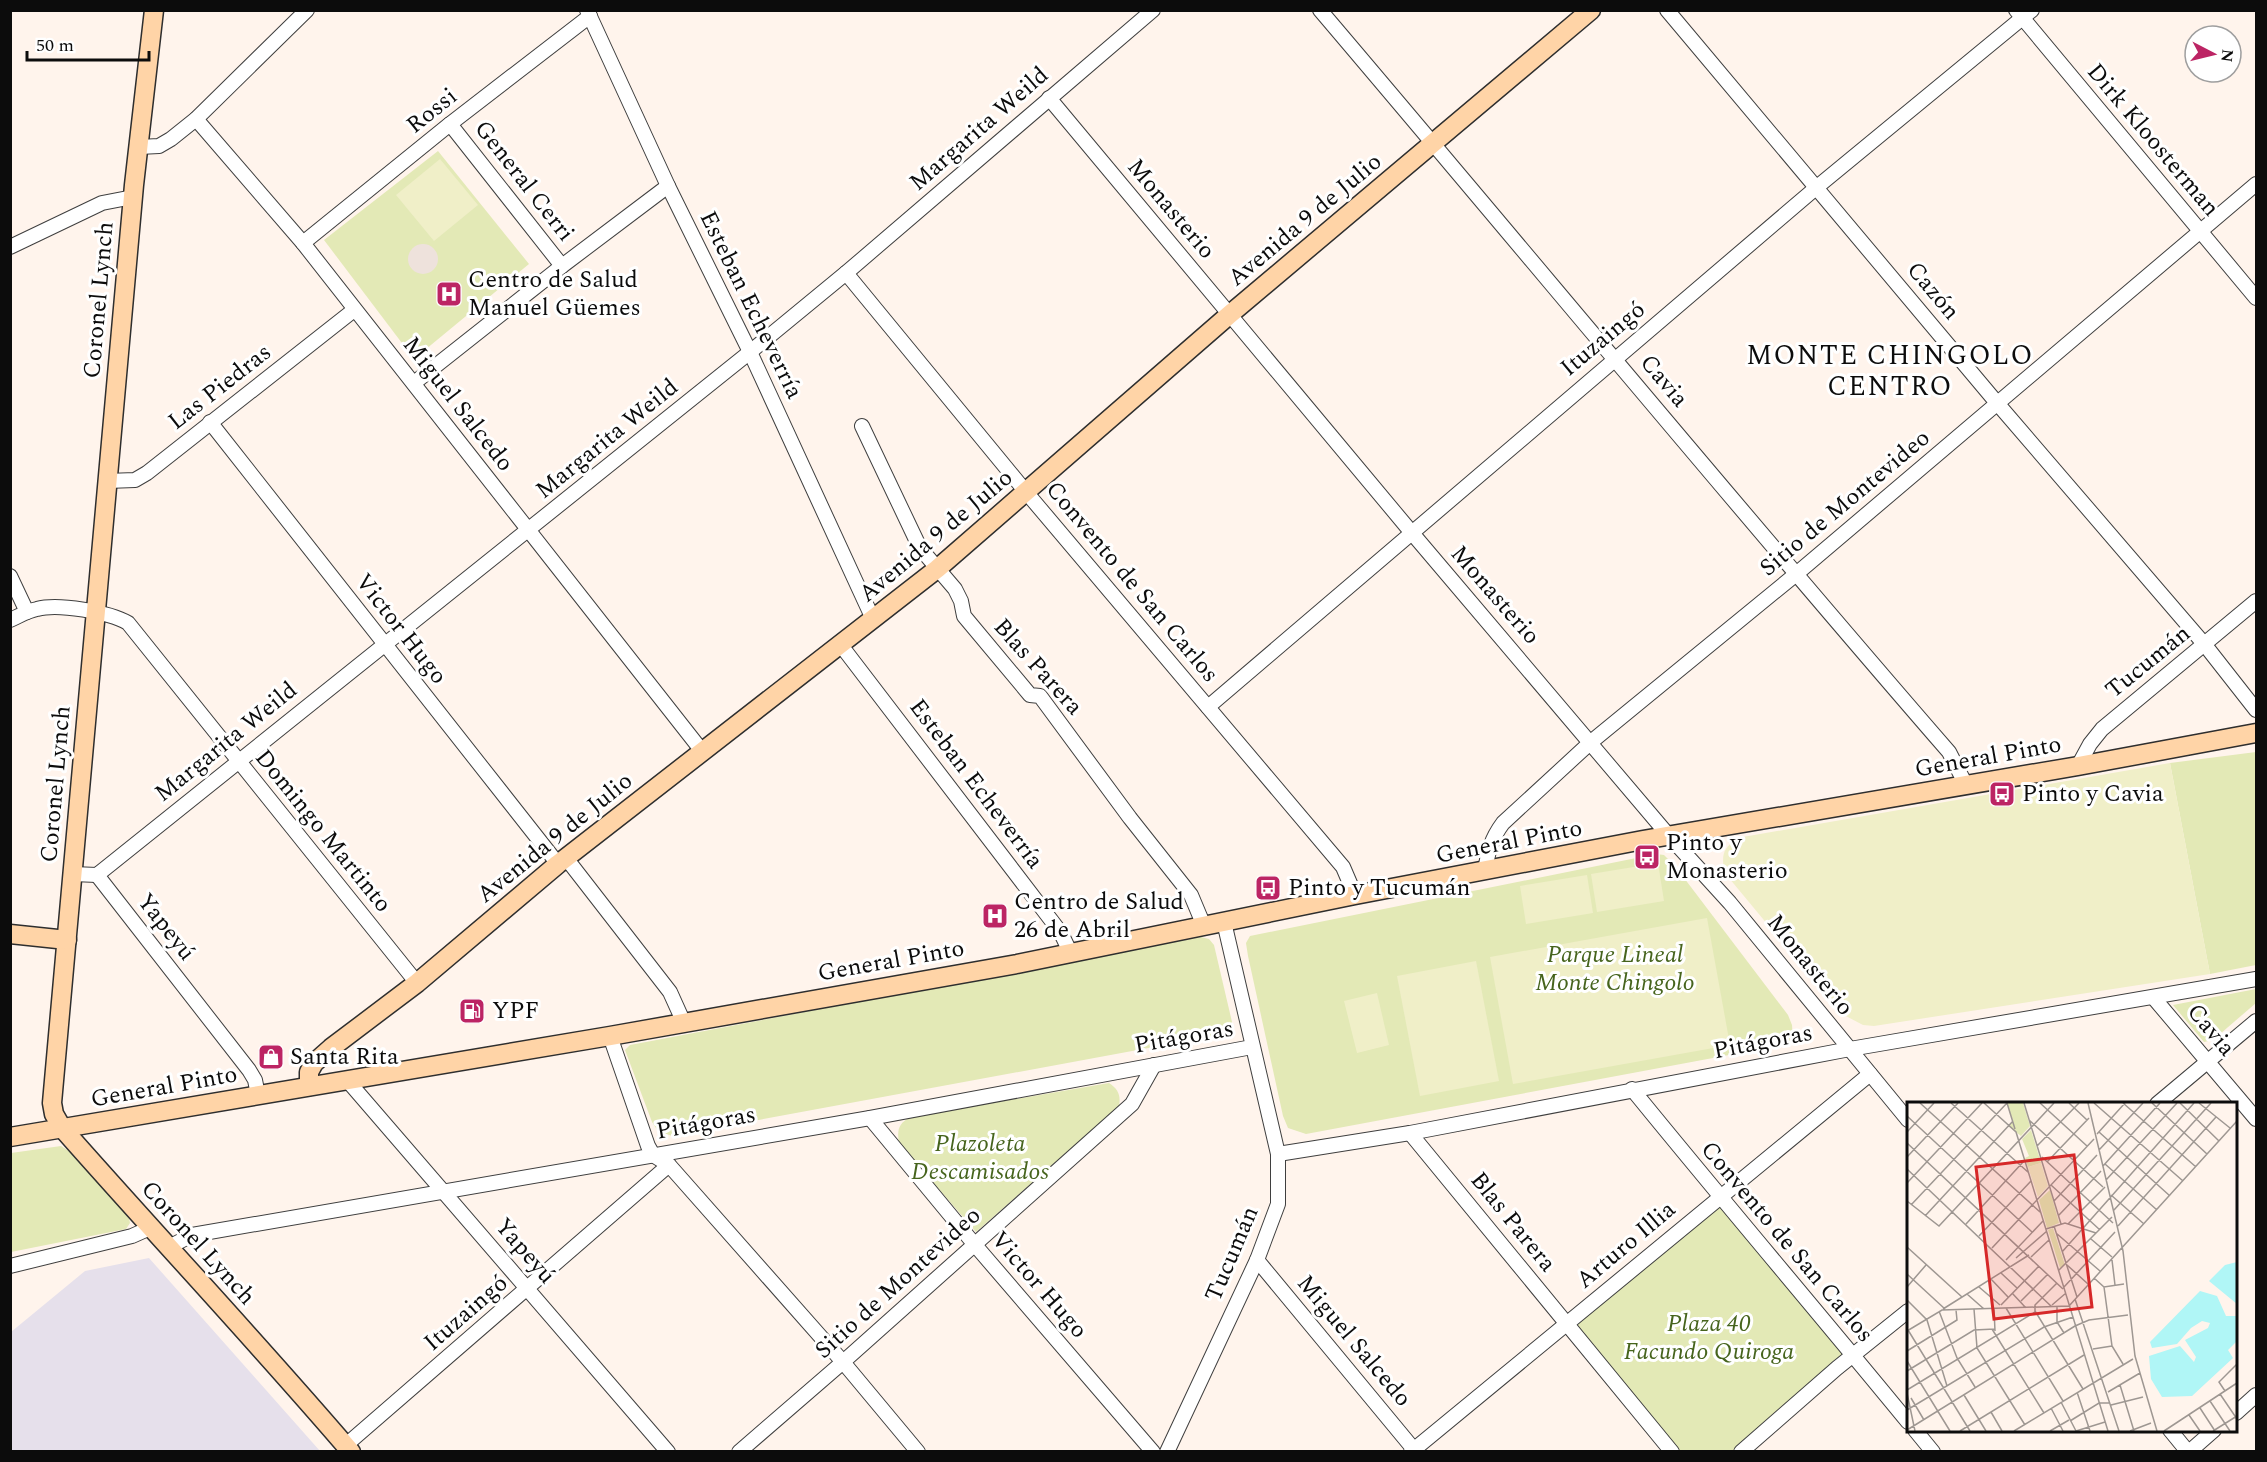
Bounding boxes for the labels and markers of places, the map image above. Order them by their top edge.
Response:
place label: Centro de Salud Manuel Güemes [468,262,641,326]
hospital icon: Centro de Salud Manuel Güemes [434,279,464,309]
place label: Pinto y Cavia [2022,776,2164,812]
bus stop icon: Pinto y Cavia [1987,779,2017,809]
place label: Pinto y Monasterio [1666,825,1788,889]
bus stop icon: Pinto y Monasterio [1632,842,1662,872]
place label: Pinto y Tucumán [1288,870,1470,906]
bus stop icon: Pinto y Tucumán [1253,873,1283,903]
place label: Centro de Salud 26 de Abril [1014,884,1184,948]
hospital icon: Centro de Salud 26 de Abril [980,901,1010,931]
place label: YPF [492,993,539,1029]
fuel station icon: YPF [457,996,487,1026]
place label: Santa Rita [290,1039,399,1075]
shop icon: Santa Rita [256,1042,286,1072]

